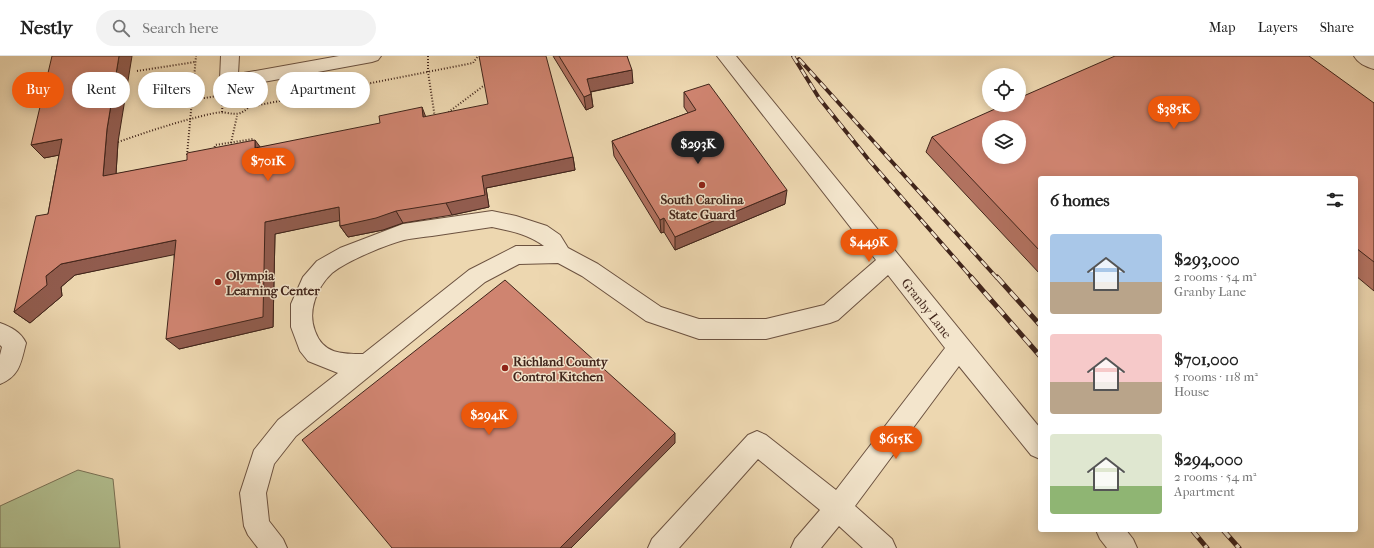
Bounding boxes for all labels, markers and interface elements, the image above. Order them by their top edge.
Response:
search box [96,10,376,46]
text: Nestly [20,17,72,39]
icon: search [110,17,132,39]
text: Search here [142,19,218,37]
text: Map [1209,19,1236,36]
text: Layers [1258,19,1298,36]
text: Share [1320,19,1354,36]
map controls [982,68,1026,164]
button: locate [982,68,1026,112]
chip: Buy [12,72,64,108]
chip: Rent [72,72,130,108]
chip: Filters [138,72,205,108]
chip: New [213,72,268,108]
chip: Apartment [276,72,370,108]
pin: $385K [1146,96,1202,130]
text: $385K [1157,101,1191,116]
button: layers [982,120,1026,164]
pin: $293K [670,131,726,165]
text: $293K [680,136,716,151]
pin: $701K [240,148,296,182]
text: $701K [251,153,285,168]
marker: South Carolina State Guard [697,180,707,190]
icon: filters [1324,189,1346,211]
text: 6 homes [1050,190,1110,210]
place label: South Carolina State Guard [661,192,744,222]
pin: $449K [841,229,897,263]
text: $449K [850,234,888,249]
text: $293,000 [1174,249,1240,269]
icon: home [1082,250,1130,298]
place label: Olympia Learning Center [226,268,320,299]
text: 2 rooms · 54 m² [1174,269,1256,284]
street label: Granby Lane [898,275,955,342]
marker: Olympia Learning Center [213,277,223,287]
text: Granby Lane [1174,284,1246,299]
text: $701,000 [1174,349,1239,369]
icon: home [1082,350,1130,398]
place label: Richland County Control Kitchen [513,354,609,384]
marker: Richland County Control Kitchen [500,363,510,373]
text: 5 rooms · 118 m² [1174,369,1258,384]
text: House [1174,384,1209,399]
pin: $294K [461,402,517,436]
text: $294K [470,407,508,422]
pin: $615K [868,426,924,460]
text: $615K [879,431,913,446]
text: $294,000 [1174,449,1243,469]
icon: home [1082,450,1130,498]
text: 2 rooms · 54 m² [1174,469,1256,484]
text: Apartment [1174,484,1235,499]

